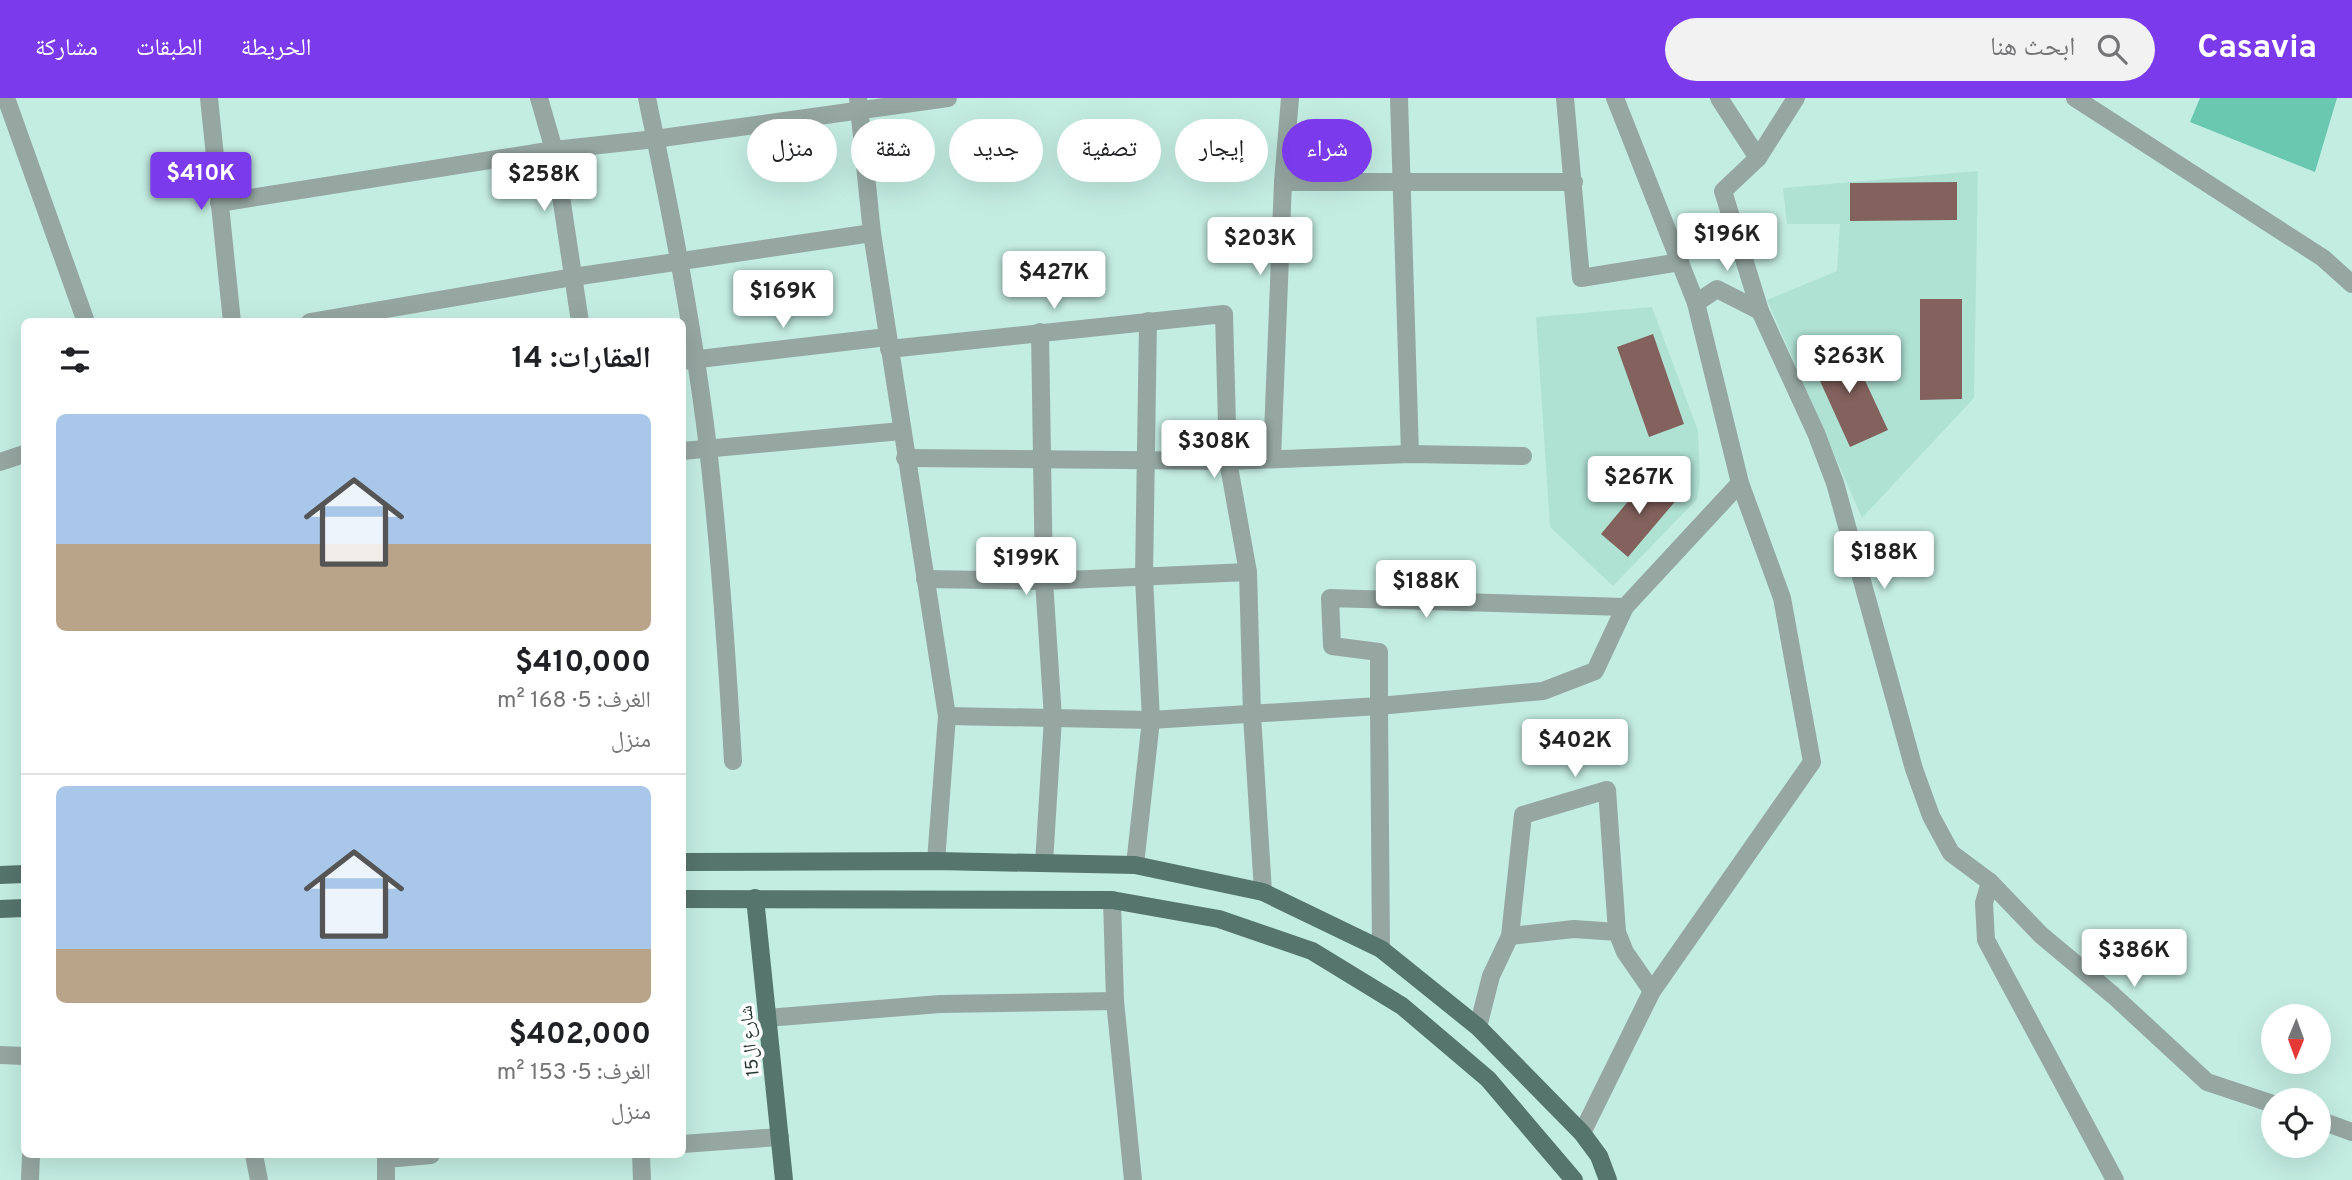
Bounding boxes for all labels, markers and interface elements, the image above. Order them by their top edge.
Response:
search box [1665,18,2155,81]
text: Casavia [2197,28,2317,70]
icon: search [2093,30,2131,68]
text: ابحث هنا [1990,32,2075,65]
text: مشاركة [35,34,98,64]
text: الطبقات [136,34,203,64]
text: الخريطة [241,34,311,64]
chip: منزل [747,119,837,182]
chip: شقة [851,119,935,182]
chip: جديد [949,119,1043,182]
chip: تصفية [1057,119,1161,182]
chip: إيجار [1175,119,1268,182]
chip: شراء [1282,119,1372,182]
pin: $410K [152,152,250,212]
pin: $258K [495,153,593,213]
text: $410K [166,160,236,189]
text: $258K [508,161,580,190]
pin: $196K [1678,214,1776,273]
pin: $203K [1211,218,1309,277]
text: $196K [1693,221,1761,250]
text: $203K [1223,225,1297,254]
pin: $427K [1005,252,1103,311]
text: $427K [1018,259,1090,288]
pin: $169K [734,271,832,330]
text: $169K [749,278,817,307]
pin: $263K [1800,336,1898,395]
icon: filters [56,341,94,379]
text: العقارات: 14 [511,341,651,378]
text: $263K [1813,343,1885,372]
pin: $308K [1165,420,1263,480]
text: $308K [1177,428,1251,457]
pin: $267K [1590,456,1688,516]
icon: home [291,459,417,585]
text: $267K [1604,464,1674,493]
pin: $188K [1835,532,1933,591]
pin: $199K [977,538,1075,597]
text: $188K [1850,539,1918,568]
text: $199K [992,545,1060,574]
pin: $188K [1377,560,1475,620]
text: $188K [1392,568,1460,597]
text: $410,000 [515,645,651,682]
text: الغرف: 5 · 168 m² [497,687,651,716]
pin: $402K [1526,720,1624,779]
text: منزل [611,727,651,756]
text: $402K [1538,727,1612,756]
icon: home [291,831,417,957]
pin: $386K [2085,930,2183,989]
text: $386K [2098,937,2170,966]
street label: شارع ال15 [735,1004,766,1078]
north arrow [2261,1004,2331,1074]
map controls [2261,1004,2331,1158]
text: $402,000 [509,1017,651,1054]
text: الغرف: 5 · 153 m² [497,1059,651,1088]
button: locate [2261,1088,2331,1158]
text: منزل [611,1099,651,1128]

